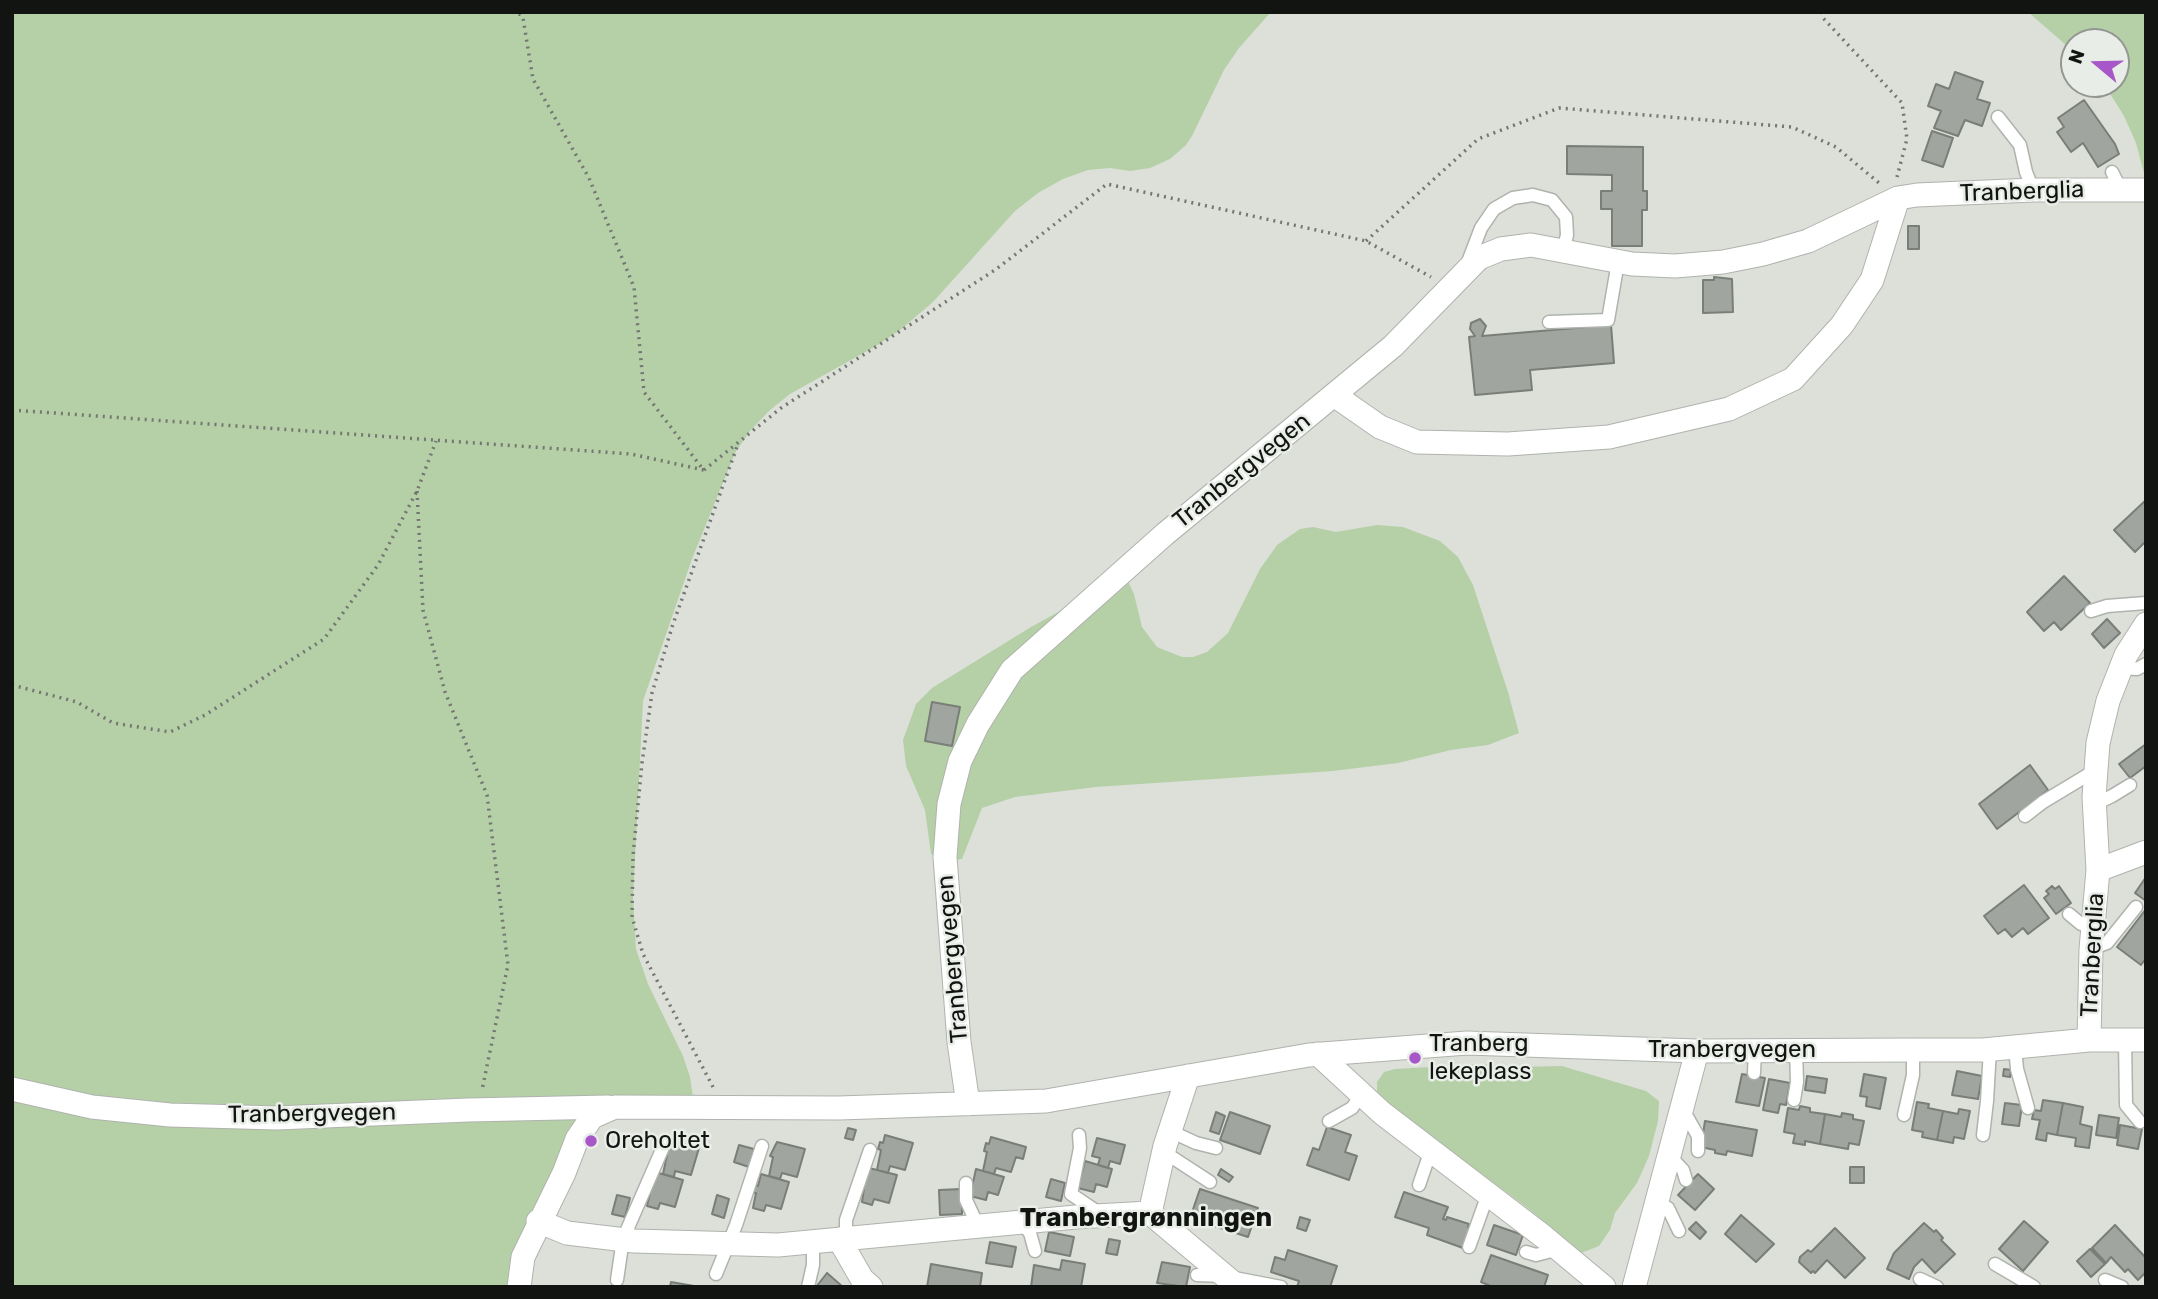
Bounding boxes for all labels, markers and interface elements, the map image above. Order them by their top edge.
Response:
north arrow [2060,28,2130,98]
text: N [2063,46,2090,67]
street label: Tranberglia [1959,175,2085,209]
street label: Tranbergvegen [1168,407,1316,535]
street label: Tranbergvegen [931,874,975,1044]
street label: Tranberglia [2075,892,2111,1018]
place label: Tranberg lekeplass [1429,1030,1531,1086]
street label: Tranbergvegen [1648,1036,1816,1064]
marker: Tranberg lekeplass [1407,1050,1423,1066]
street label: Tranbergvegen [228,1098,396,1130]
place label: Oreholtet [605,1127,710,1155]
marker: Oreholtet [583,1133,599,1149]
district label: Tranbergrønningen [1020,1202,1272,1234]

